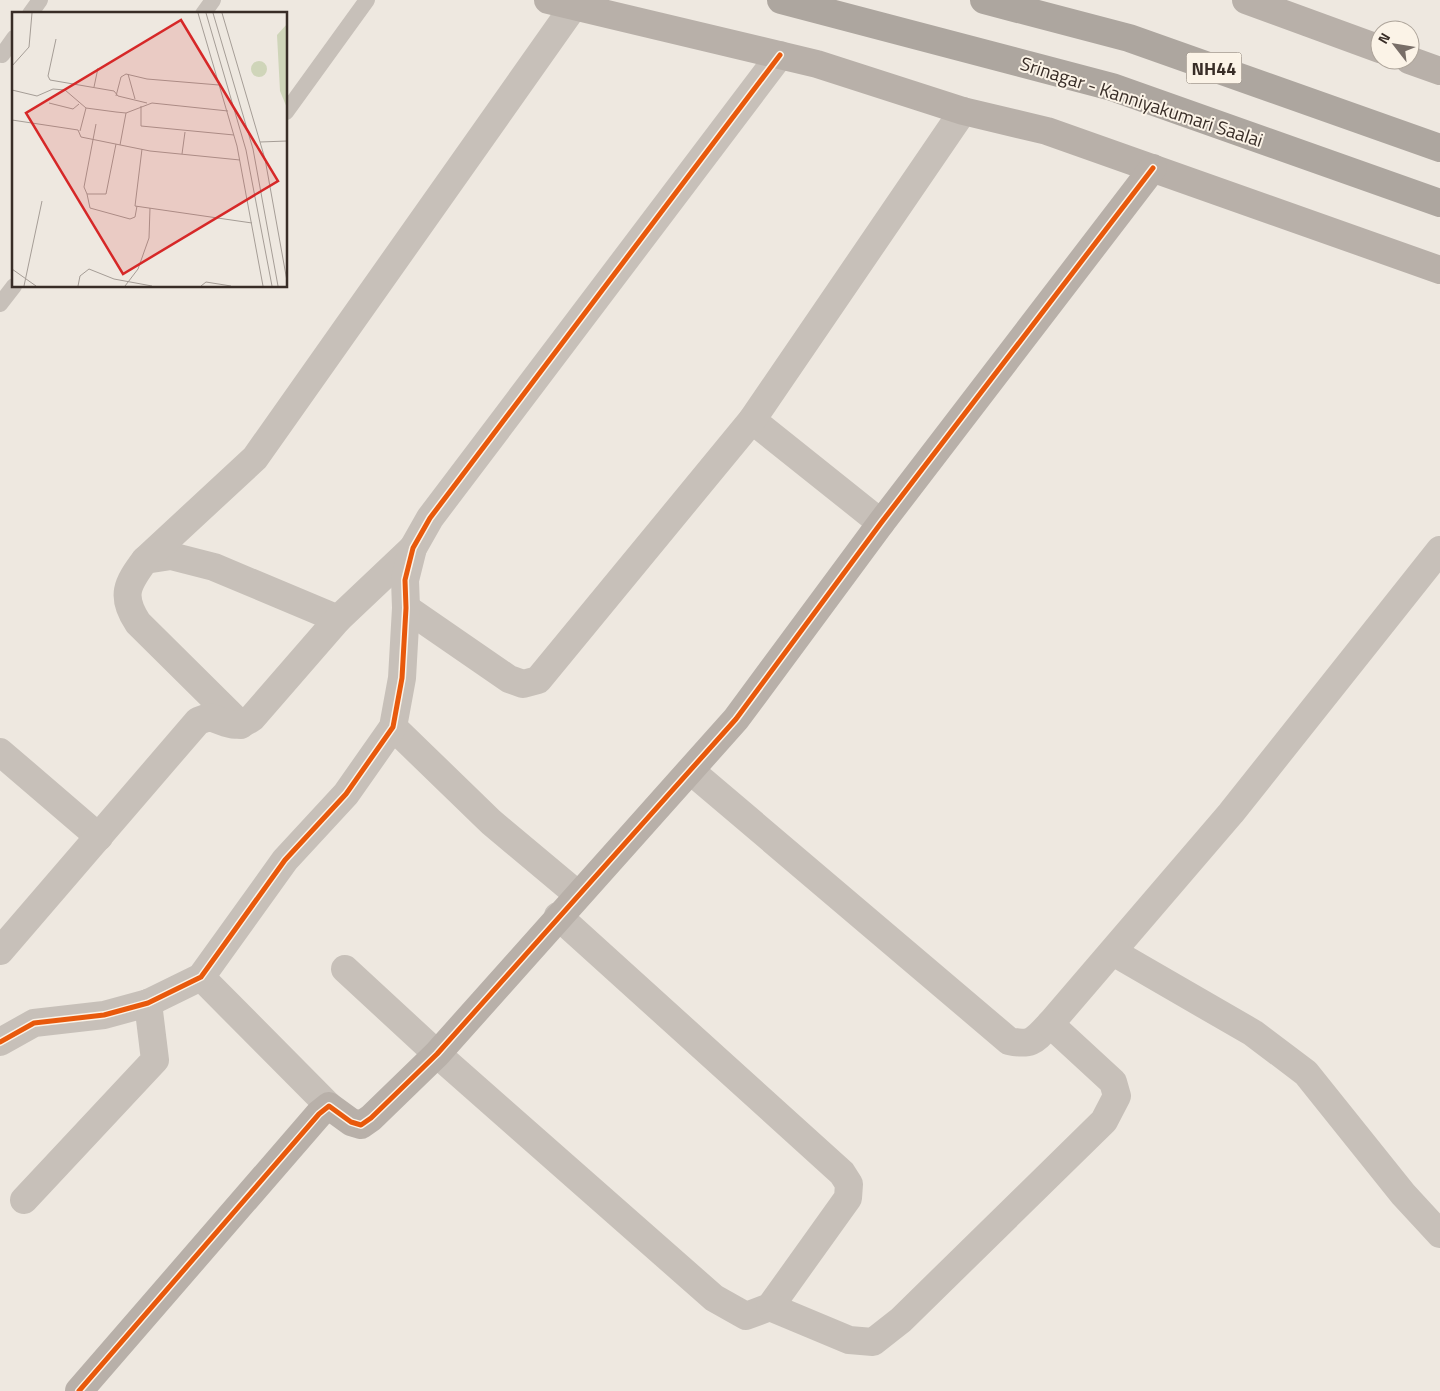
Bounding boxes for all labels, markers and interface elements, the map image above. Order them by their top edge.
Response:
inset map [12,12,288,288]
north arrow [1370,20,1420,70]
text: N [1372,28,1395,48]
street label: Srinagar - Kanniyakumari Saalai [1017,48,1267,154]
road number: NH44 [1186,52,1242,84]

